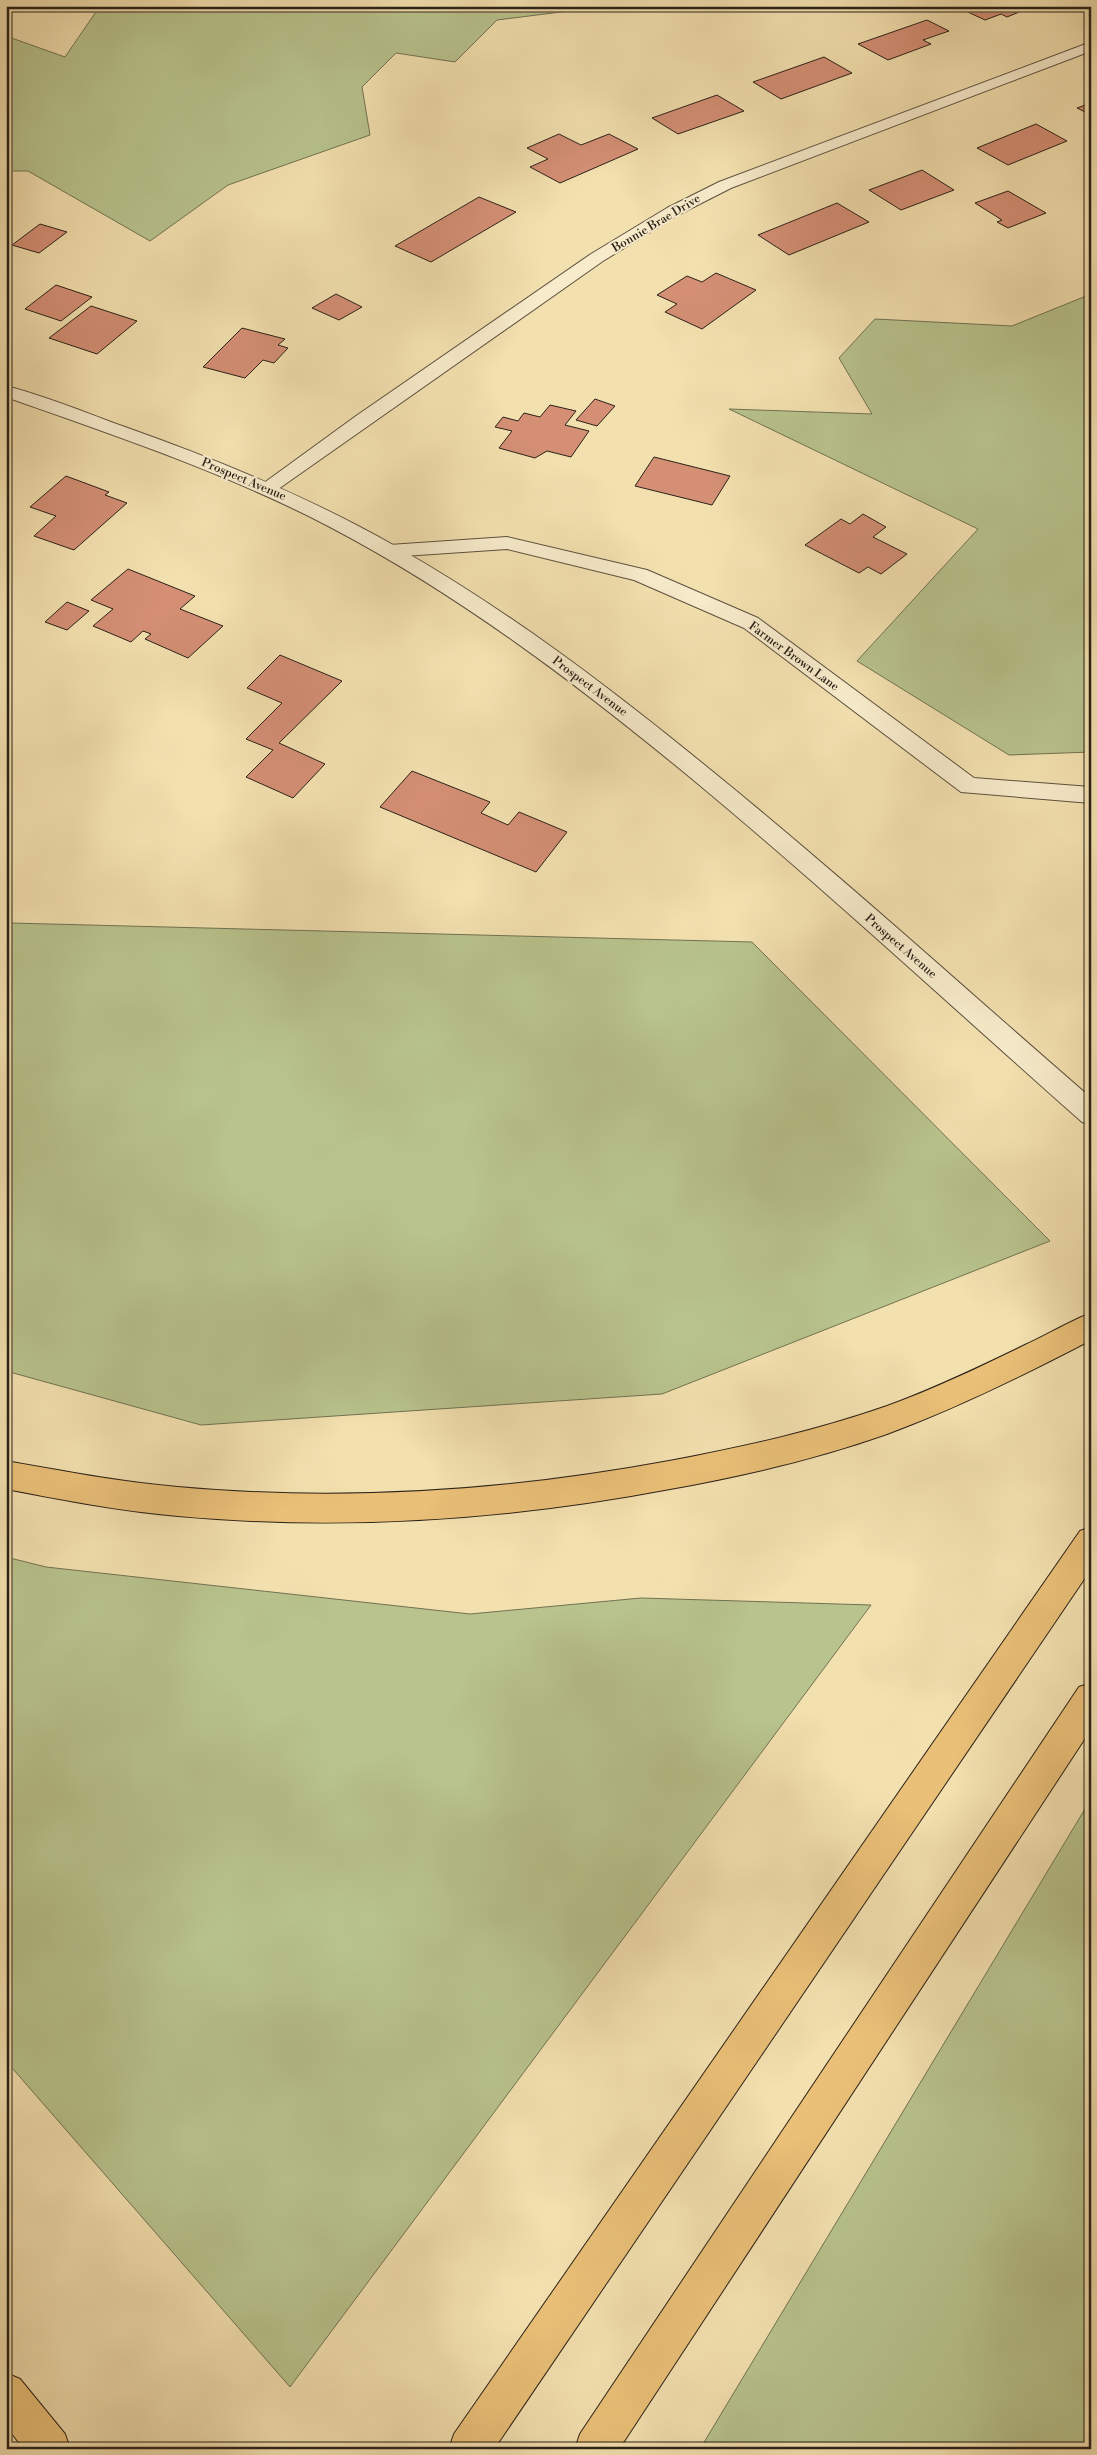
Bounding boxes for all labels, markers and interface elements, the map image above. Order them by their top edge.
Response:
street label: Bonnie Brae Drive [608,191,703,256]
street label: Prospect Avenue [199,455,288,504]
street label: Farmer Brown Lane [746,619,842,694]
street label: Prospect Avenue [549,653,630,720]
street label: Prospect Avenue [862,911,940,982]

